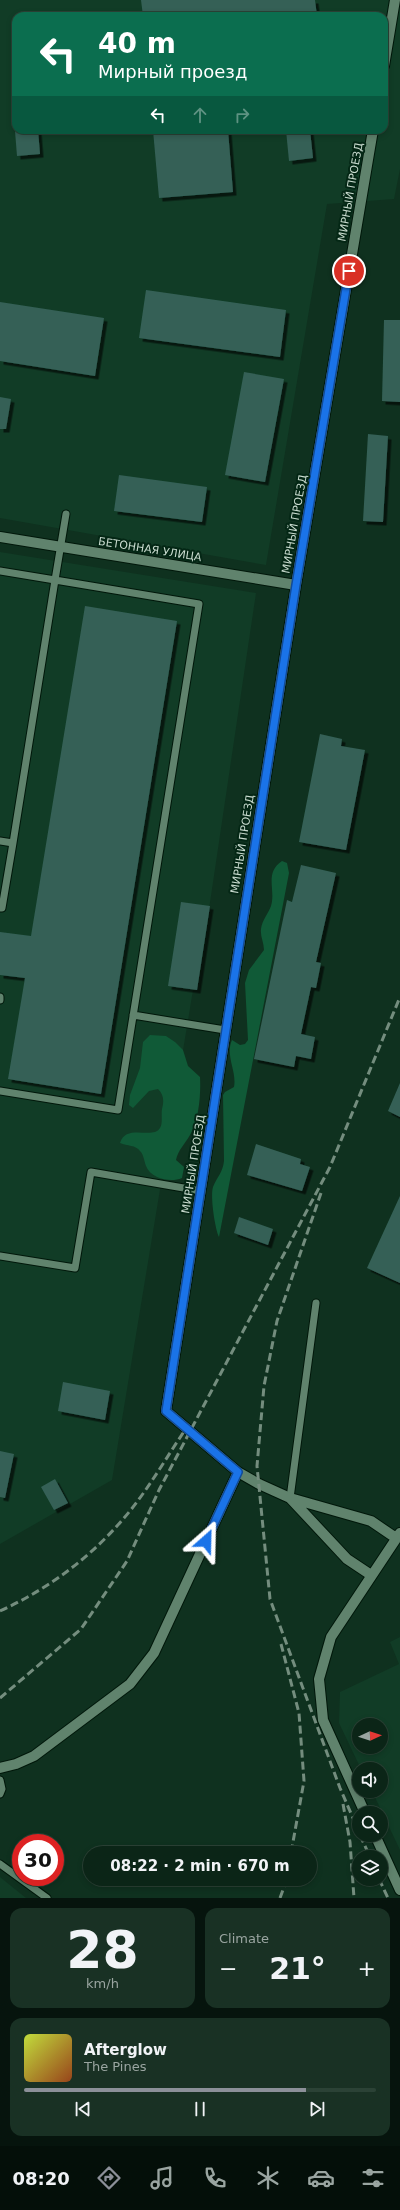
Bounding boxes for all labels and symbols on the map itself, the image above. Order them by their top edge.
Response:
street label: МИРНЫЙ ПРОЕЗД [335,141,366,243]
pin [332,254,366,288]
street label: МИРНЫЙ ПРОЕЗД [279,473,310,575]
street label: БЕТОННАЯ УЛИЦА [97,535,203,564]
street label: МИРНЫЙ ПРОЕЗД [228,793,257,895]
street label: МИРНЫЙ ПРОЕЗД [179,1113,208,1215]
position arrow [185,1520,227,1562]
north arrow [352,1718,388,1754]
speed limit sign: 30 [12,1834,64,1886]

